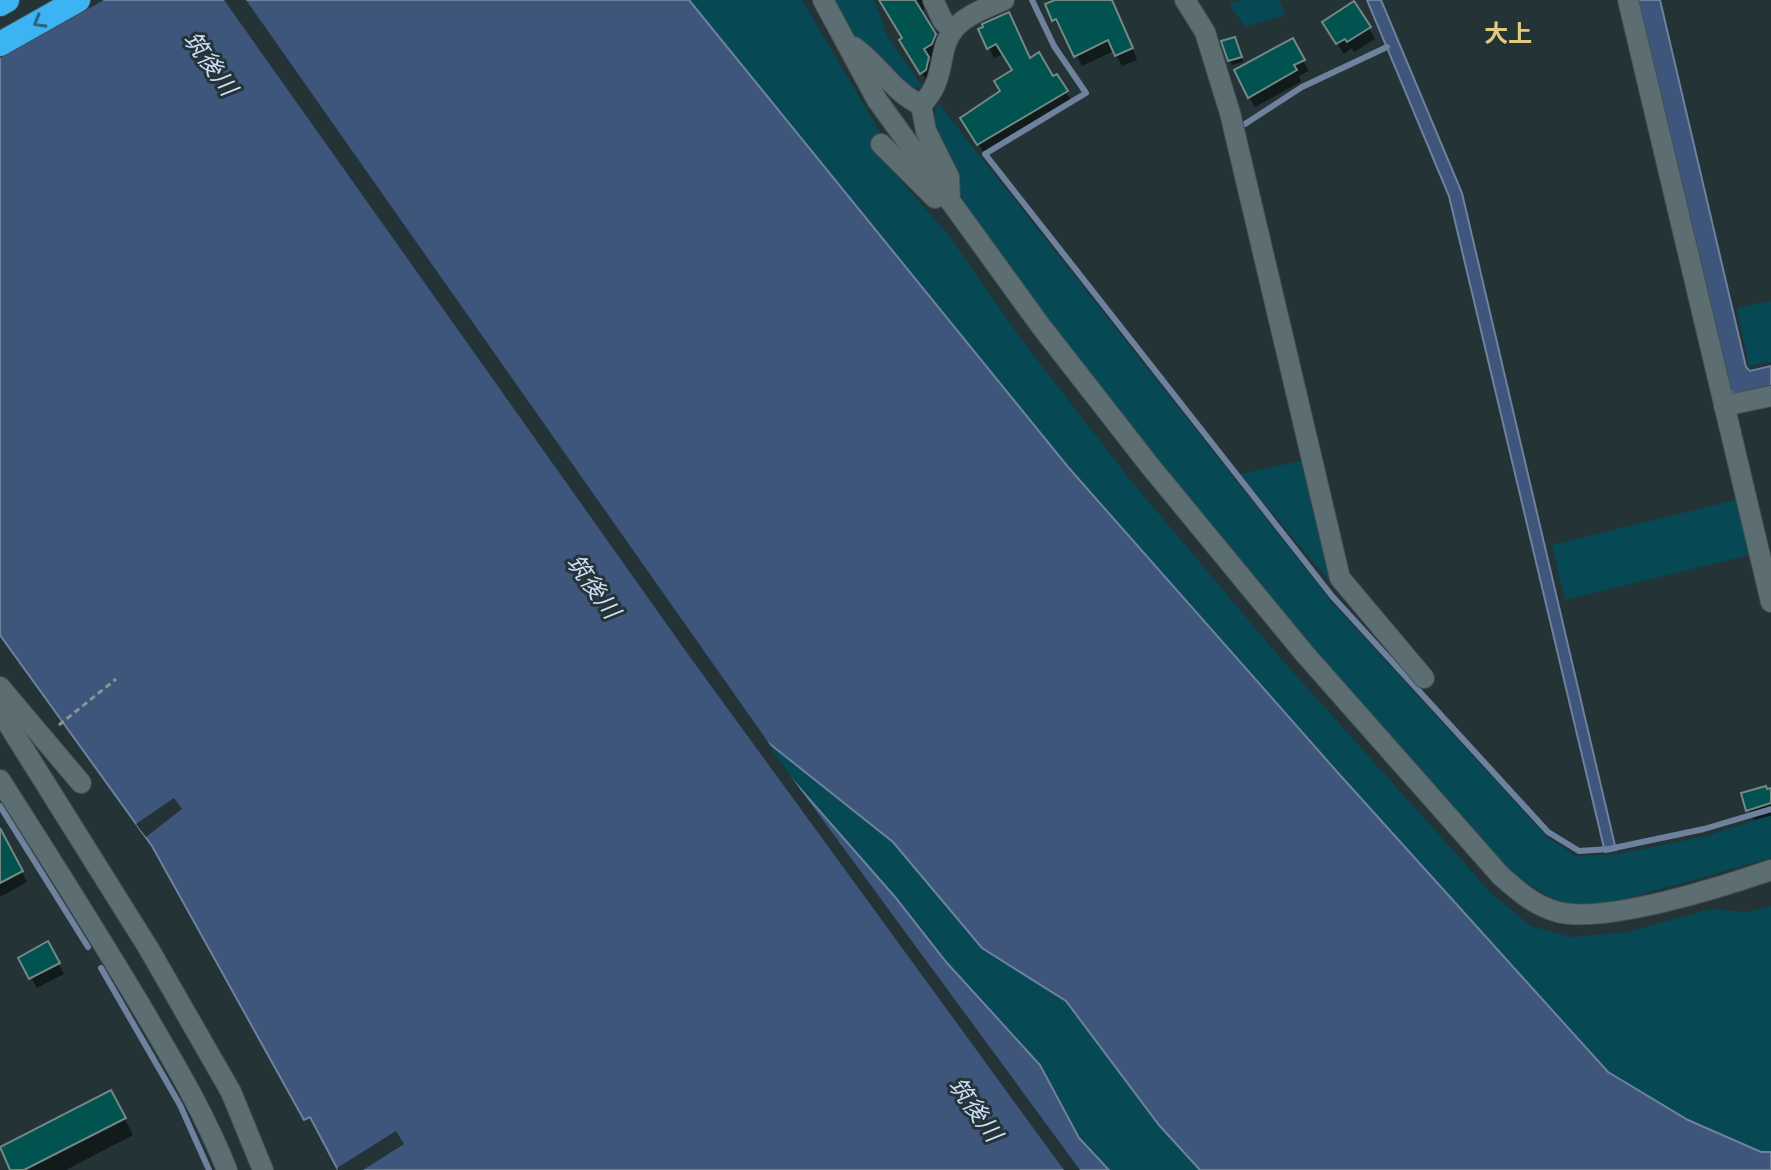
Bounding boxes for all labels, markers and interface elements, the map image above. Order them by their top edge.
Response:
one-way arrow [33,12,48,28]
district label: 大上 [1484,14,1532,49]
water label: 筑後川 [177,23,249,104]
water label: 筑後川 [560,546,632,627]
water label: 筑後川 [942,1069,1014,1150]

